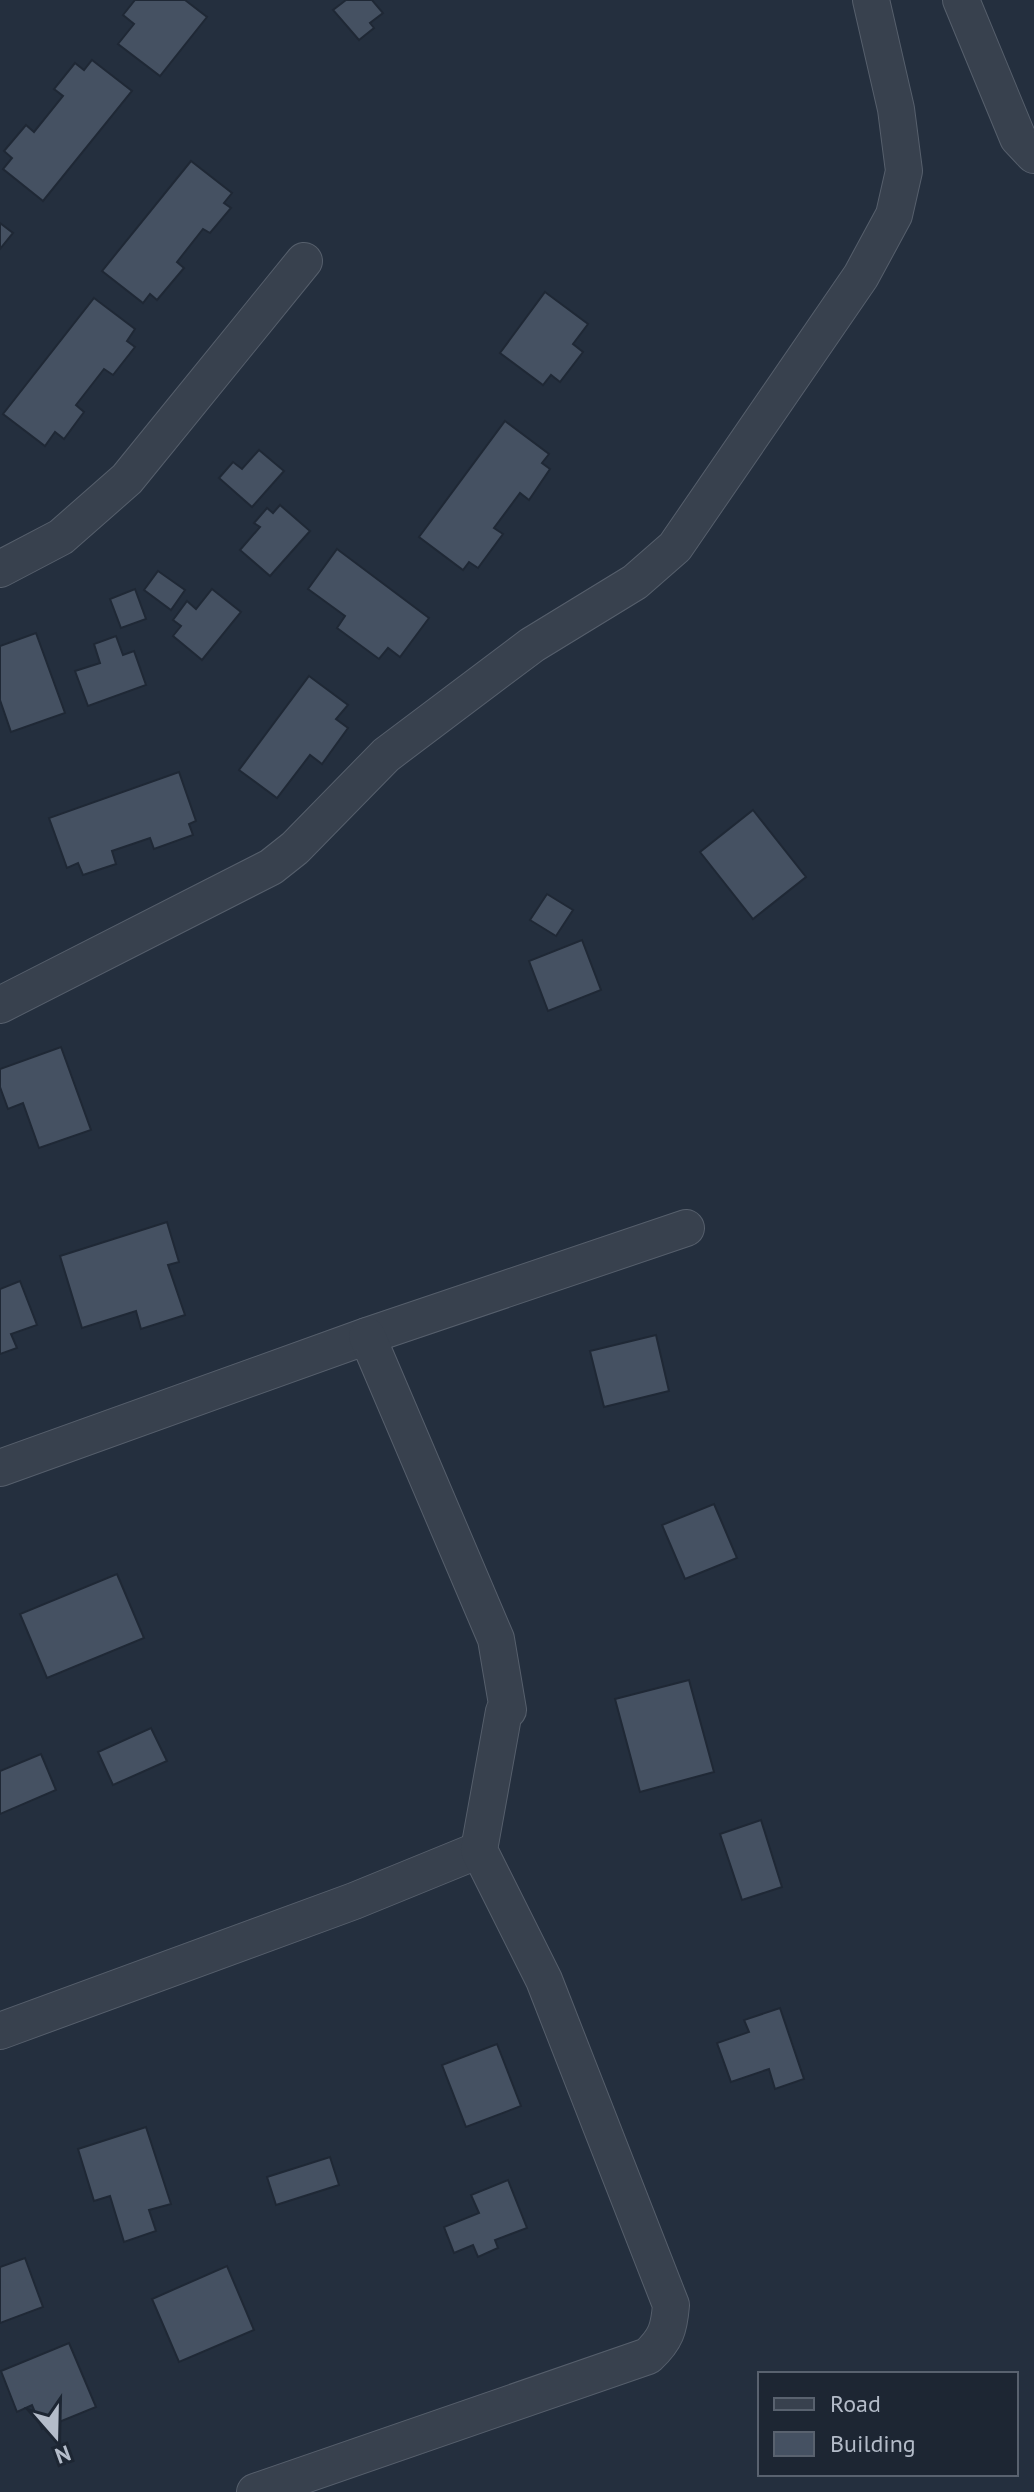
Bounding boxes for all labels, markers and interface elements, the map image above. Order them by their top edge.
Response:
legend [758,2372,1018,2476]
text: Road [830,2388,881,2419]
north arrow [16,2396,96,2476]
text: Building [830,2428,916,2459]
text: N [51,2439,74,2470]

